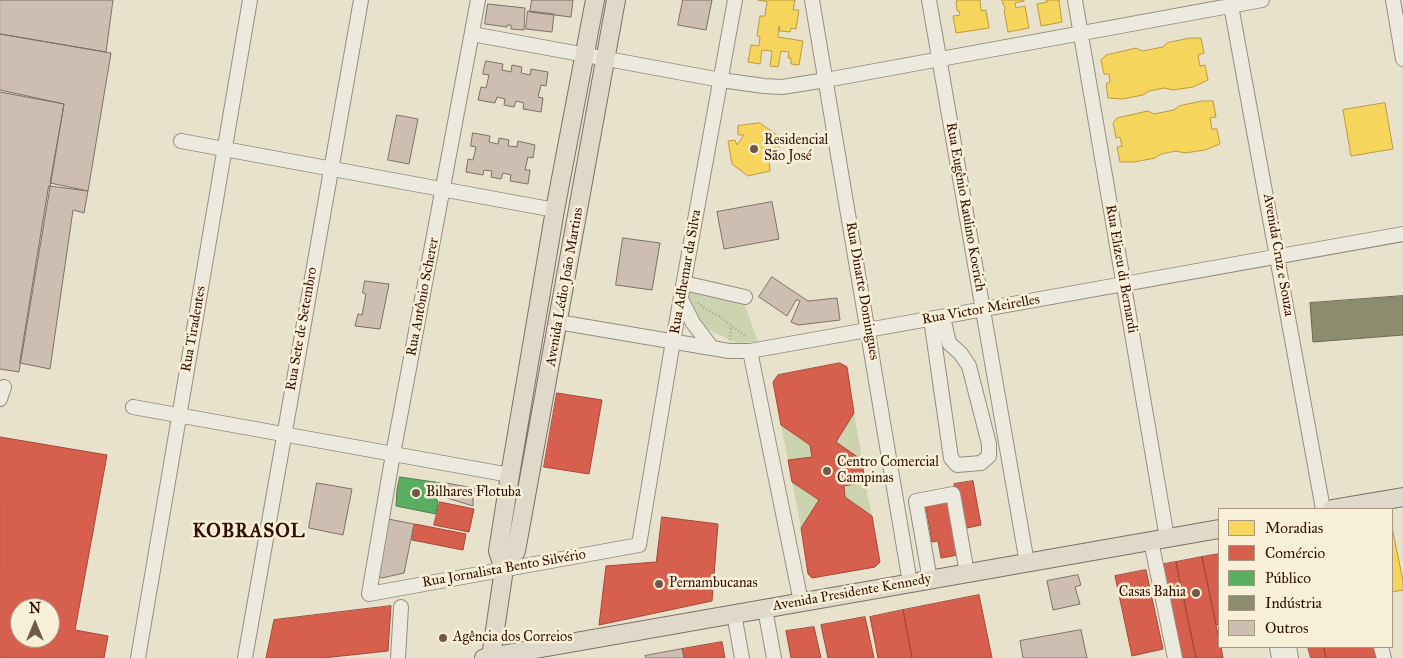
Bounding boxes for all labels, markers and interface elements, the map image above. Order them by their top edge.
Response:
street label: Rua Eugênio Raulino Koerich [942,121,988,293]
place label: Residencial São José [764,133,828,166]
marker: Residencial São José [748,143,760,155]
street label: Avenida Cruz e Souza [1259,192,1297,318]
street label: Rua Elizeu di Bernardi [1101,203,1141,335]
street label: Avenida Lédio João Martins [543,206,587,368]
street label: Rua Adhemar da Silva [667,208,705,336]
street label: Rua Dinarte Domingues [842,221,882,361]
street label: Rua Antônio Scherer [403,236,443,358]
street label: Rua Sete de Setembro [283,266,321,392]
street label: Rua Tiradentes [178,285,210,373]
street label: Rua Victor Meirelles [921,291,1041,329]
place label: Centro Comercial Campinas [837,455,939,488]
marker: Centro Comercial Campinas [821,465,833,477]
place label: Bilhares Flotuba [426,485,521,501]
marker: Bilhares Flotuba [410,487,422,499]
legend [1218,508,1393,648]
text: Moradias [1265,519,1323,537]
district label: KOBRASOL [191,521,307,543]
text: Comércio [1265,544,1325,562]
street label: Rua Jornalista Bento Silvério [421,546,587,592]
text: Público [1265,569,1311,587]
street label: Avenida Presidente Kennedy [771,571,933,615]
place label: Pernambucanas [669,576,758,592]
marker: Pernambucanas [653,578,665,590]
place label: Casas Bahia [1119,585,1186,601]
marker: Casas Bahia [1190,587,1202,599]
text: Indústria [1265,594,1322,612]
north arrow [10,598,60,648]
text: N [29,600,41,617]
text: Outros [1265,619,1308,637]
place label: Agência dos Correios [453,630,572,646]
marker: Agência dos Correios [437,632,449,644]

